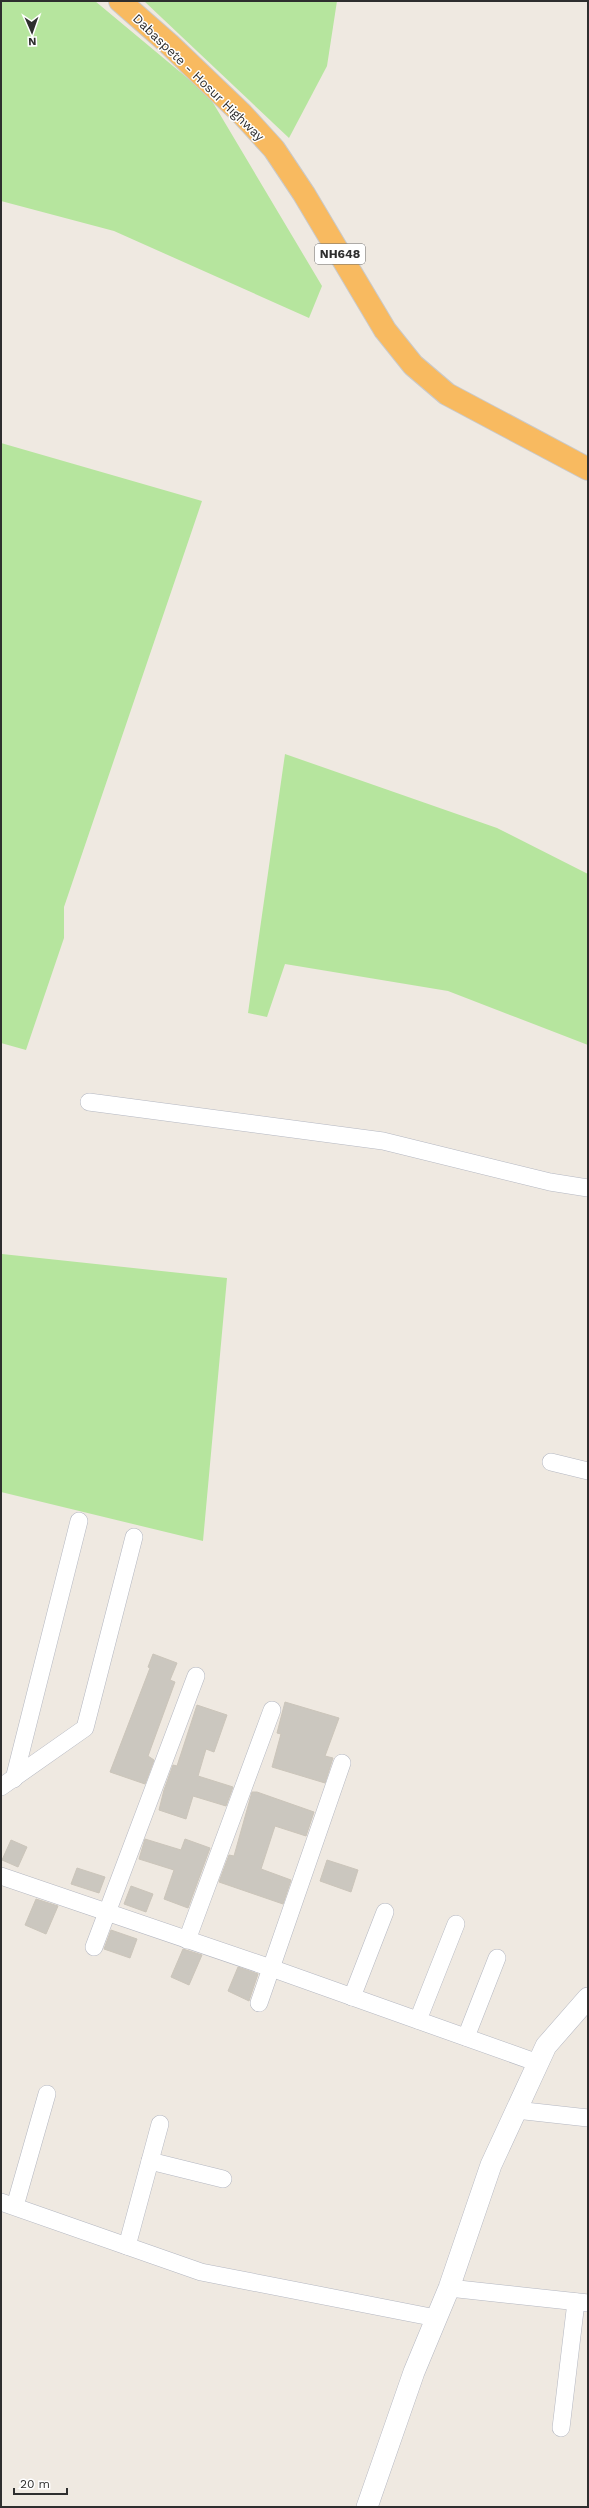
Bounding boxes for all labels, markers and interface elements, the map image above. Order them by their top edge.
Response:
street label: Dabaspete - Hosur Highway [130,11,268,144]
north arrow [12,12,52,52]
text: N [28,35,37,48]
road number: NH648 [315,244,365,264]
scale bar [14,2470,67,2496]
text: 20 m [20,2477,50,2491]

